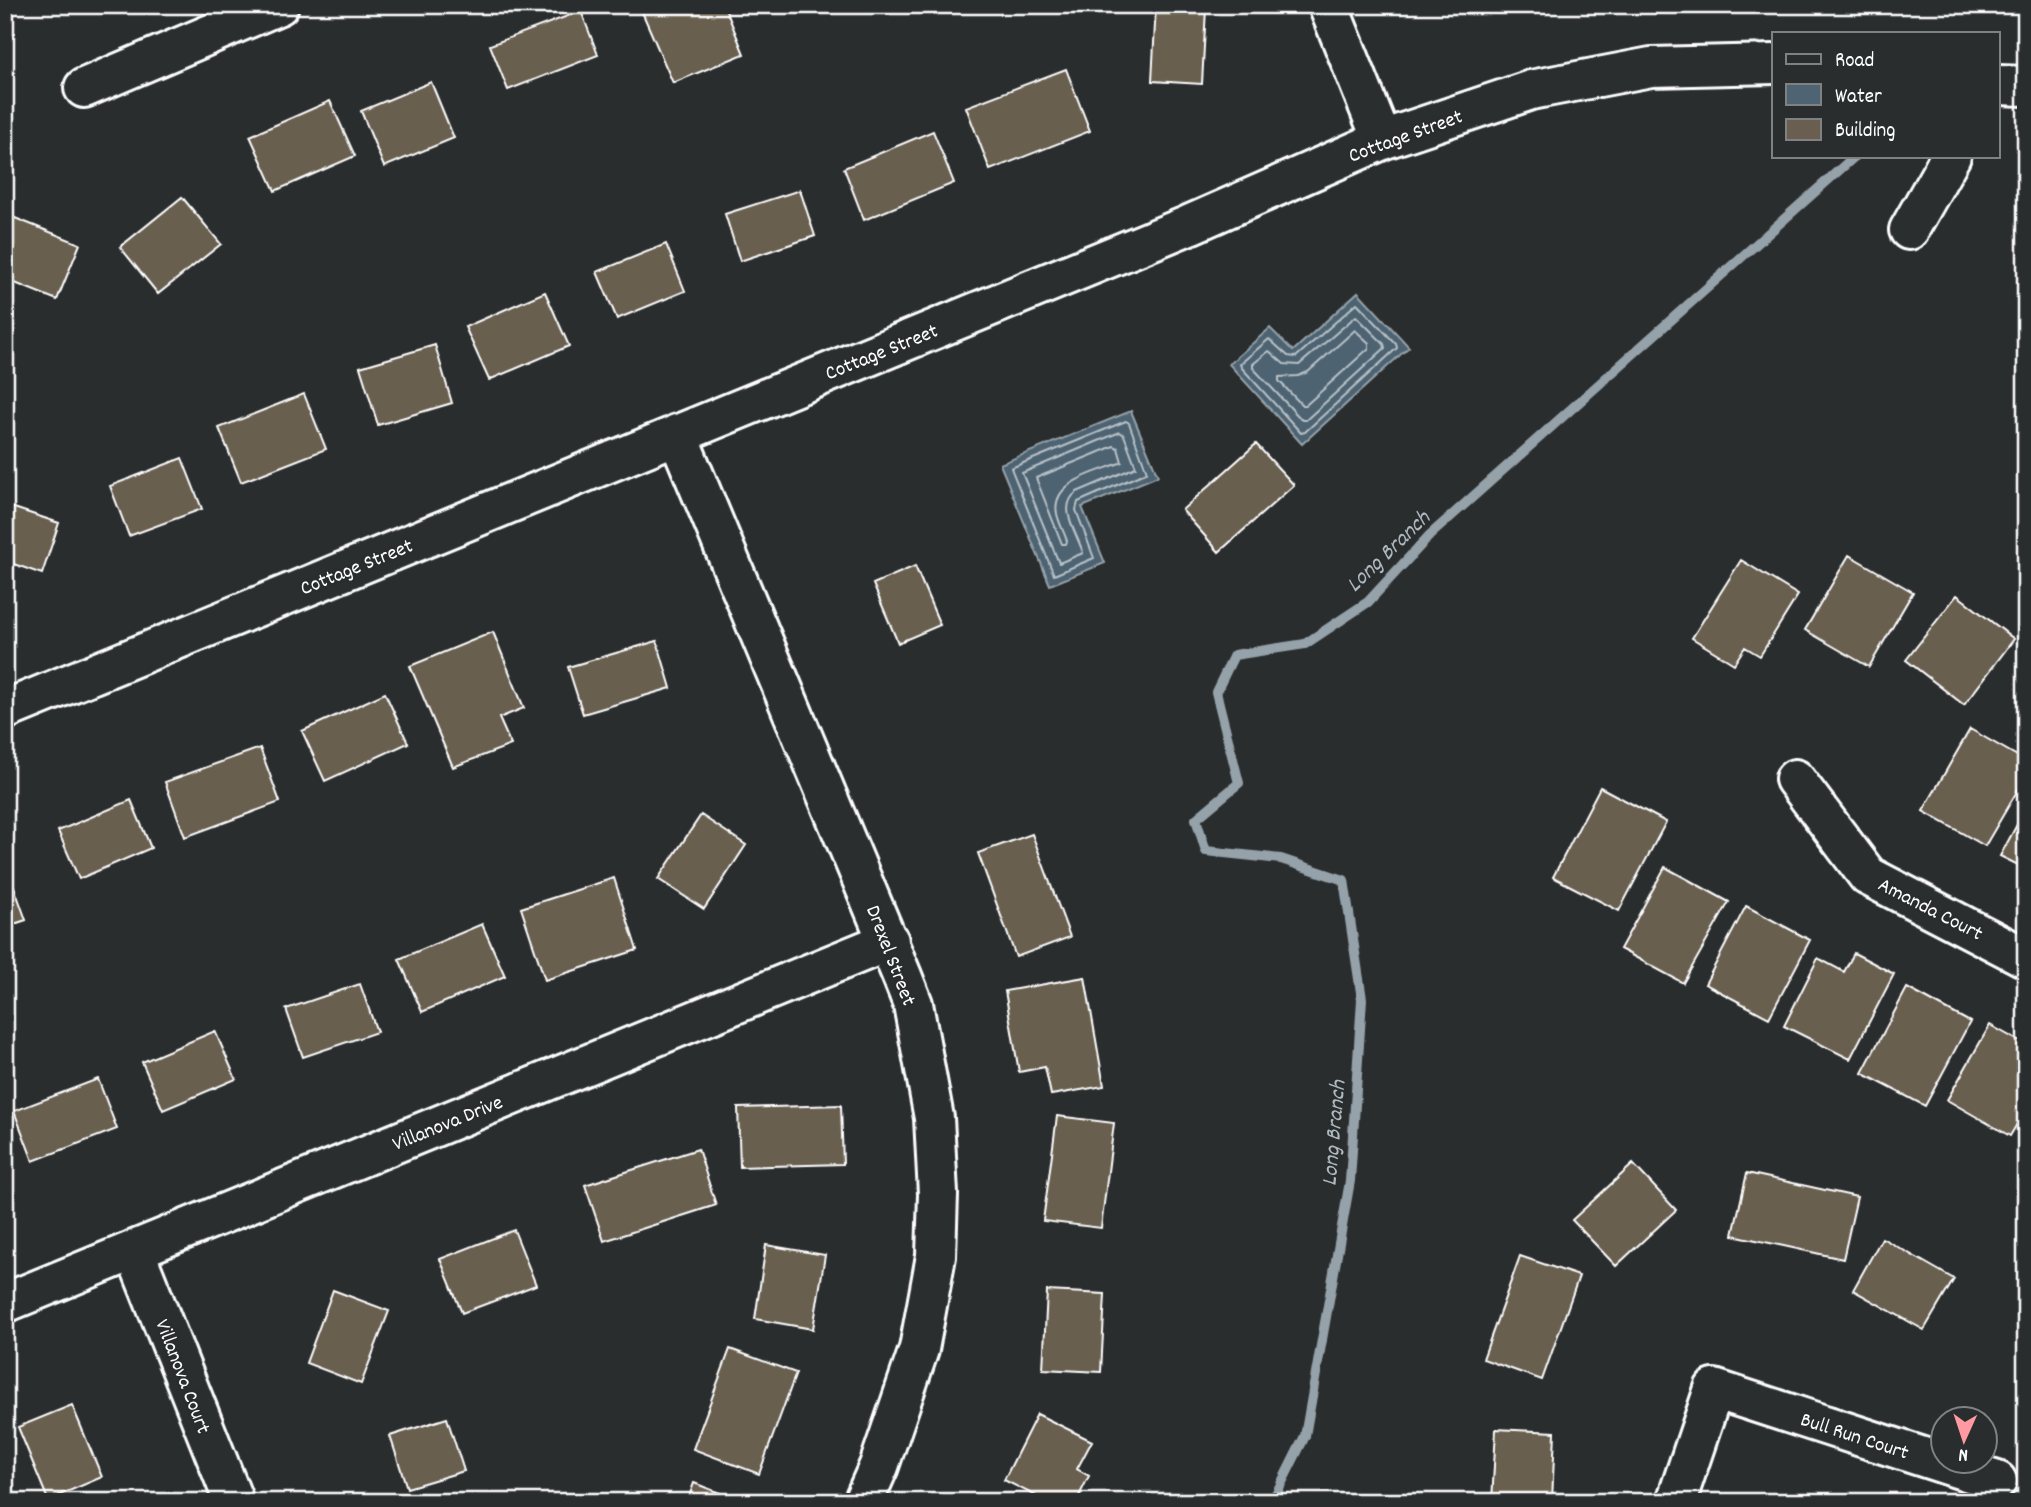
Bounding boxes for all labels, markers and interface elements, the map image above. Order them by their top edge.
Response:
legend [1772,32,2000,158]
text: Road [1835,47,1874,77]
text: Water [1835,83,1882,113]
street label: Cottage Street [1345,103,1467,172]
text: Building [1835,117,1895,147]
street label: Cottage Street [821,317,943,390]
water label: Long Branch [1340,503,1440,601]
street label: Cottage Street [296,532,418,605]
street label: Amanda Court [1872,871,1988,950]
street label: Drexel Street [856,901,922,1011]
water label: Long Branch [1314,1077,1357,1188]
street label: Villanova Drive [388,1089,508,1161]
street label: Villanova Court [146,1315,217,1439]
street label: Bull Run Court [1796,1406,1912,1469]
north arrow [1930,1406,2000,1476]
text: N [1958,1440,1969,1467]

